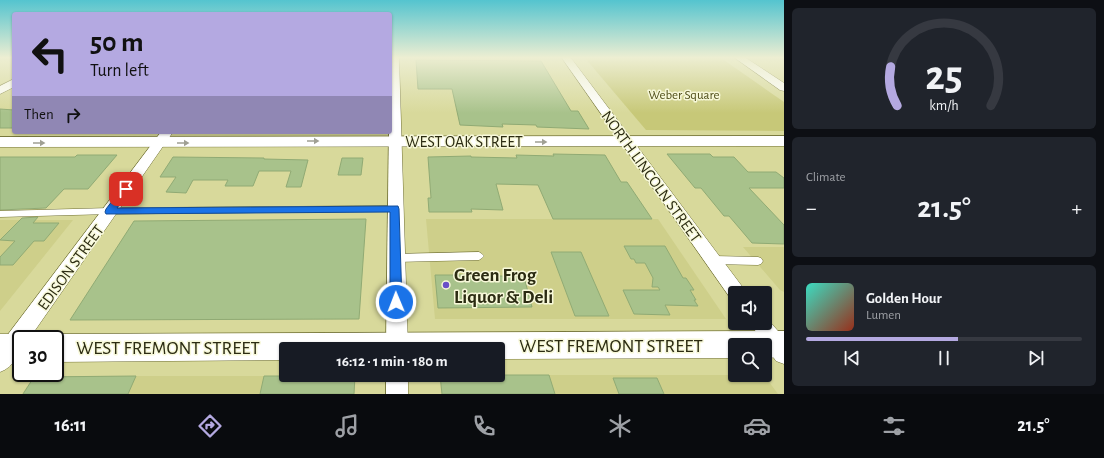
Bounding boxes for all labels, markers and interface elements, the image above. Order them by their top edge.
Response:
icon: left [24,28,76,80]
text: 50 m [90,29,144,57]
text: 25 [925,56,963,97]
text: Turn left [90,62,149,80]
park label: Weber Square [648,89,720,102]
text: km/h [929,99,959,113]
icon: right [62,104,84,126]
text: Then [24,107,54,122]
street label: NORTH LINCOLN STREET [598,108,704,245]
street label: WEST OAK STREET [405,134,523,150]
one-way arrow [307,138,319,145]
one-way arrow [535,139,548,145]
one-way arrow [33,140,46,146]
one-way arrow [177,140,190,146]
text: Climate [806,171,845,184]
pin [109,172,143,206]
icon: arrive [115,178,137,200]
text: 21.5° [917,193,971,223]
text: − [806,197,817,219]
text: + [1071,197,1082,219]
street label: EDISON STREET [35,222,107,313]
place label: Green Frog Liquor & Deli [454,266,553,307]
marker: Green Frog Liquor & Deli [441,280,451,290]
position arrow [375,281,417,323]
map controls [728,286,772,382]
button: sound [728,286,772,330]
text: Golden Hour [866,291,942,306]
text: Lumen [866,309,901,322]
speed limit sign: 30 [12,330,64,382]
street label: WEST FREMONT STREET [519,337,703,356]
button: search [728,338,772,382]
street label: WEST FREMONT STREET [76,339,260,358]
icon: previous [841,347,863,369]
icon: pause [933,347,955,369]
icon: next [1025,347,1047,369]
text: 16:12 · 1 min · 180 m [336,354,448,369]
icon: directions [196,412,224,440]
icon: music [333,412,361,440]
icon: phone [470,412,498,440]
icon: climate [606,412,634,440]
icon: car [743,412,771,440]
icon: filters [880,412,908,440]
text: 16:11 [54,417,87,435]
text: 21.5° [1017,417,1049,435]

